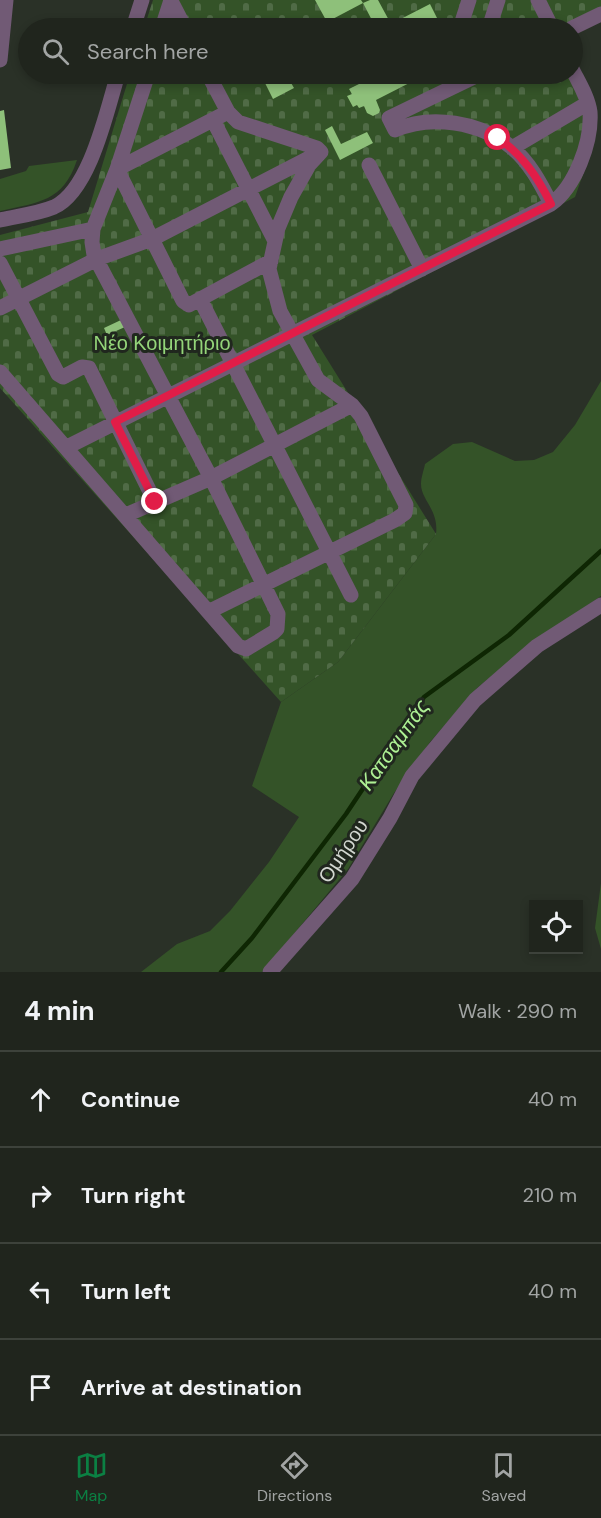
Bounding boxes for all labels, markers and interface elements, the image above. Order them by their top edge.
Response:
search box [18,18,583,84]
icon: search [39,35,72,68]
text: Search here [87,37,208,66]
route start [484,124,510,150]
park label: Νέο Κοιμητήριο [93,330,231,356]
route end [141,488,167,514]
water label: Κατσαμπάς [352,693,436,796]
street label: Ομήρου [312,814,374,888]
map controls [529,900,583,954]
button: locate [529,900,583,954]
text: 4 min [24,994,95,1028]
text: Walk · 290 m [458,998,577,1024]
icon: ahead [24,1083,57,1116]
text: Continue [81,1085,180,1114]
text: 40 m [528,1086,577,1112]
icon: right [24,1179,57,1212]
text: Turn right [81,1181,186,1210]
text: 210 m [522,1182,577,1208]
icon: left [24,1275,57,1308]
text: Turn left [81,1277,171,1306]
text: 40 m [528,1278,577,1304]
icon: arrive [24,1371,57,1404]
text: Arrive at destination [81,1373,302,1402]
tab: Map [75,1449,108,1506]
tab: Directions [257,1449,332,1506]
tab: Saved [482,1449,526,1506]

